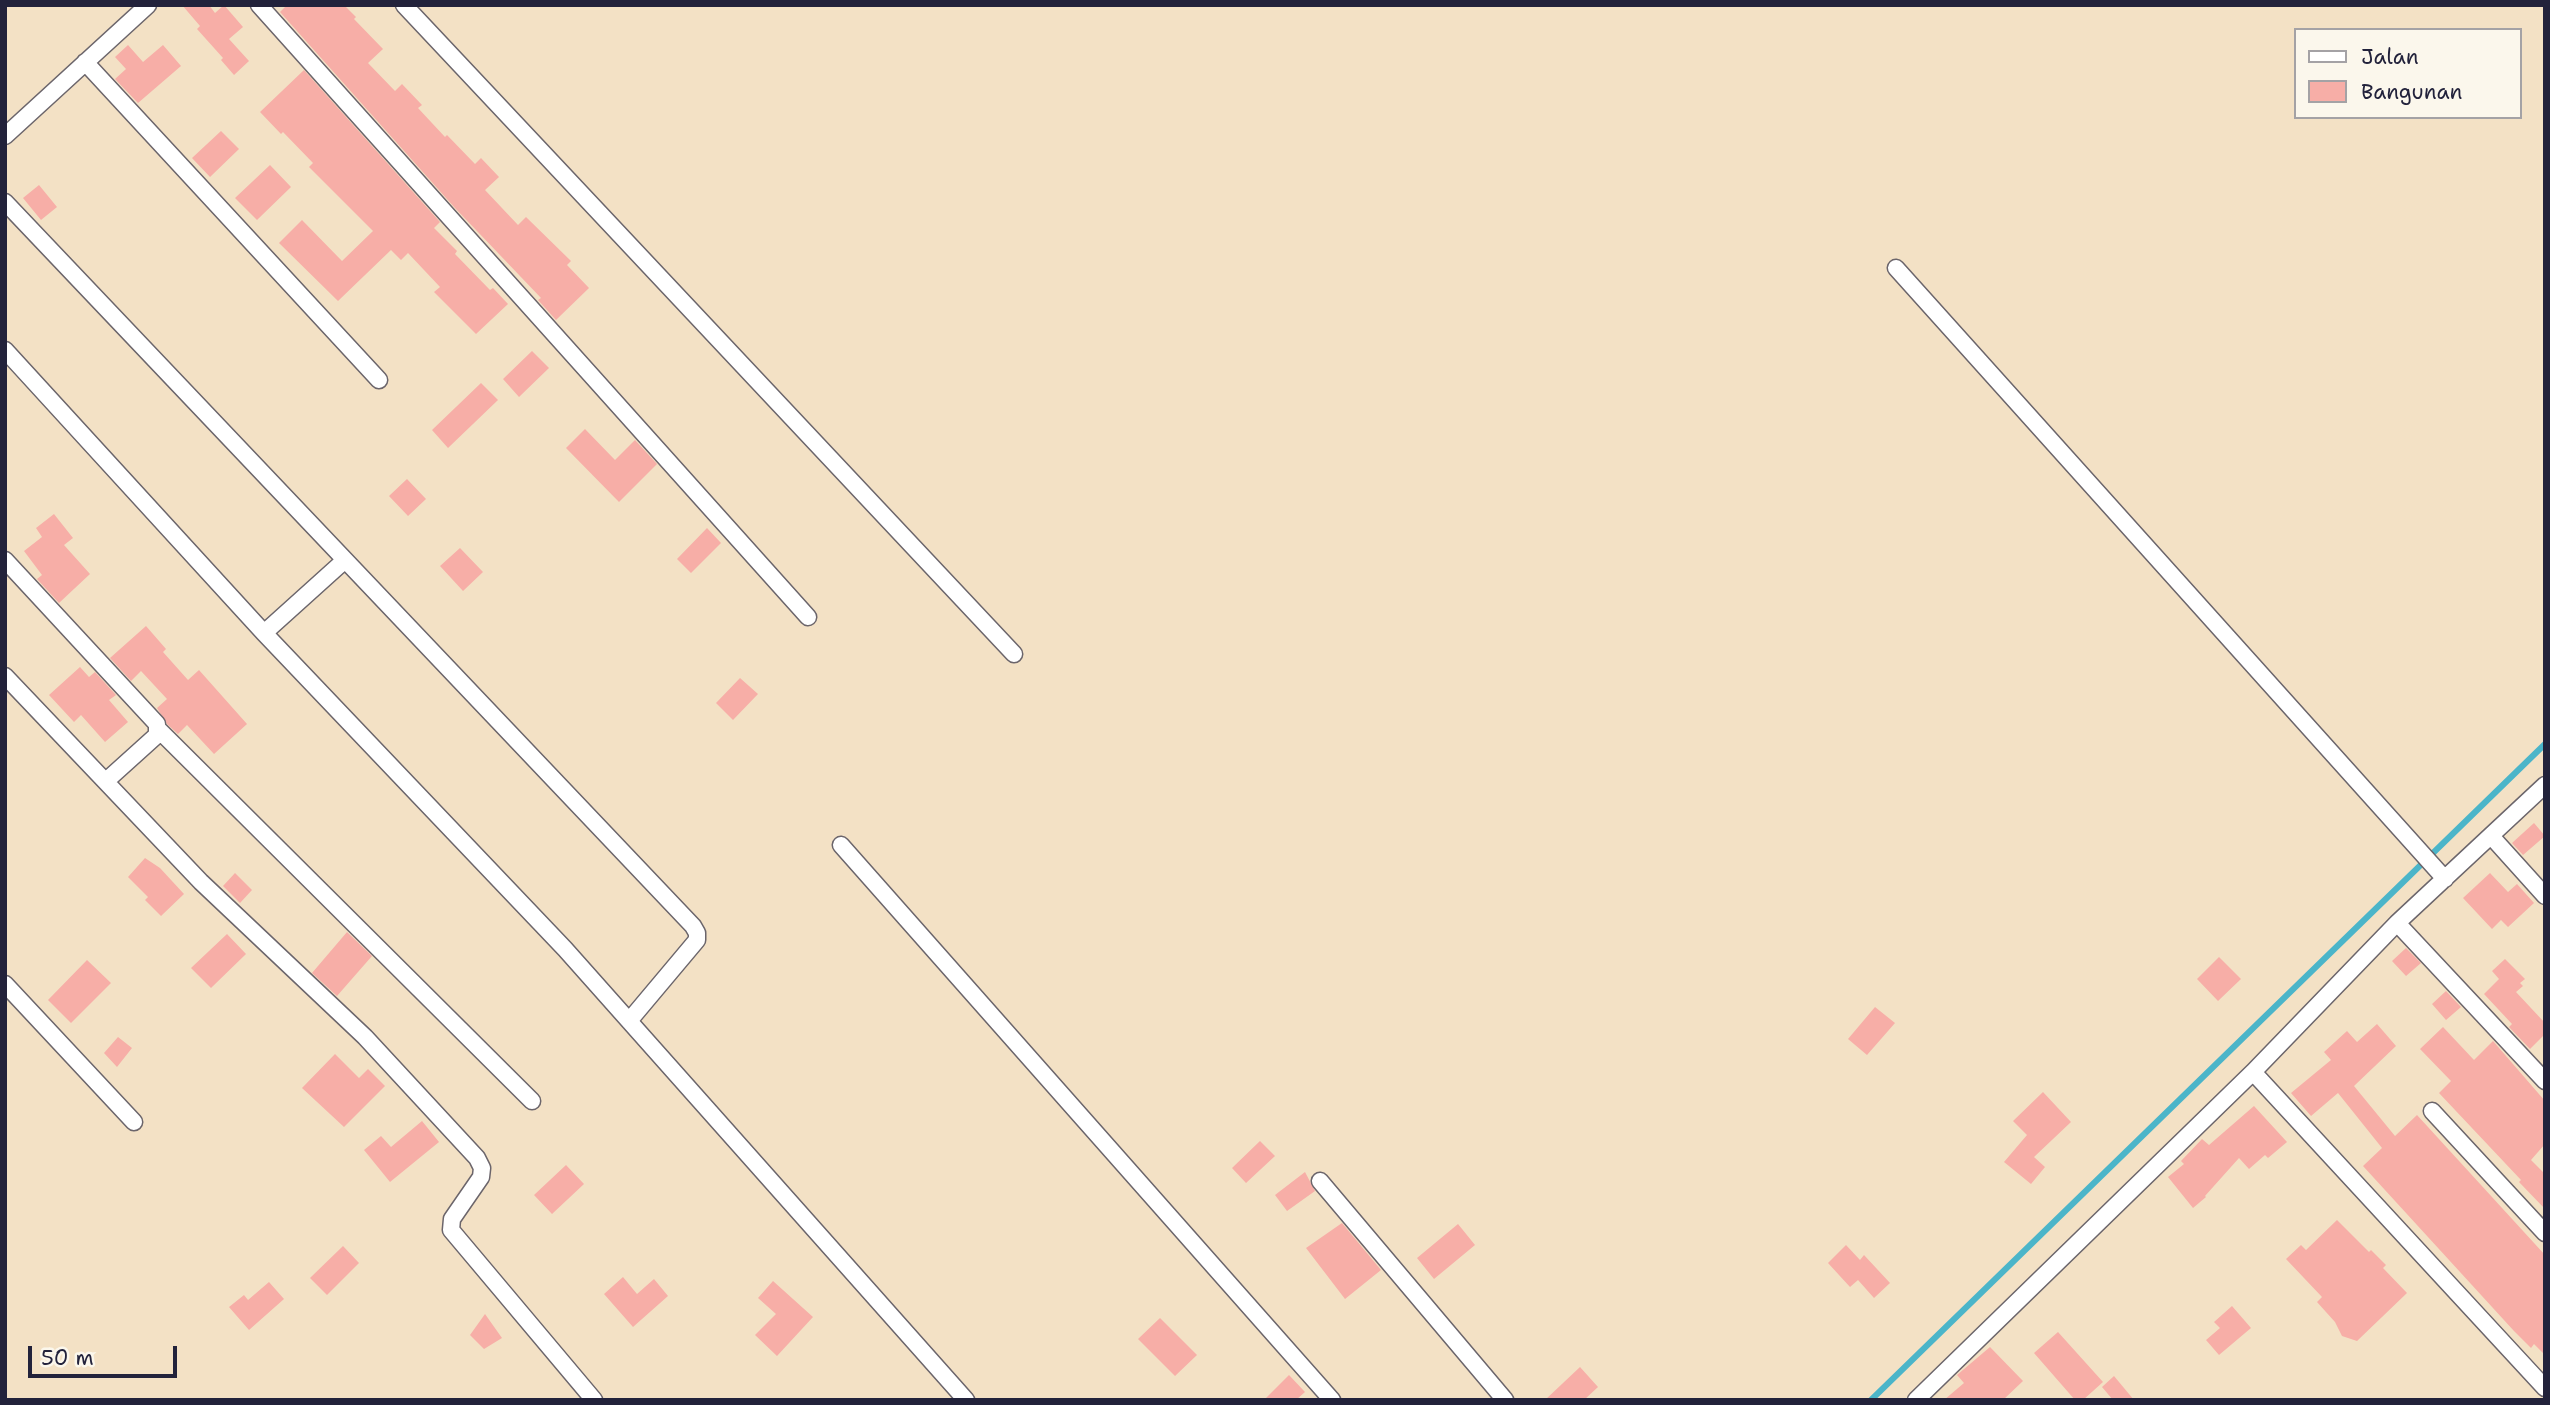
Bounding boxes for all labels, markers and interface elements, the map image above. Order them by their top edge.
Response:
legend [2294,28,2522,119]
text: Jalan [2361,43,2419,71]
text: Bangunan [2361,78,2462,106]
scale bar [32,1332,180,1376]
text: 50 m [41,1344,94,1372]

